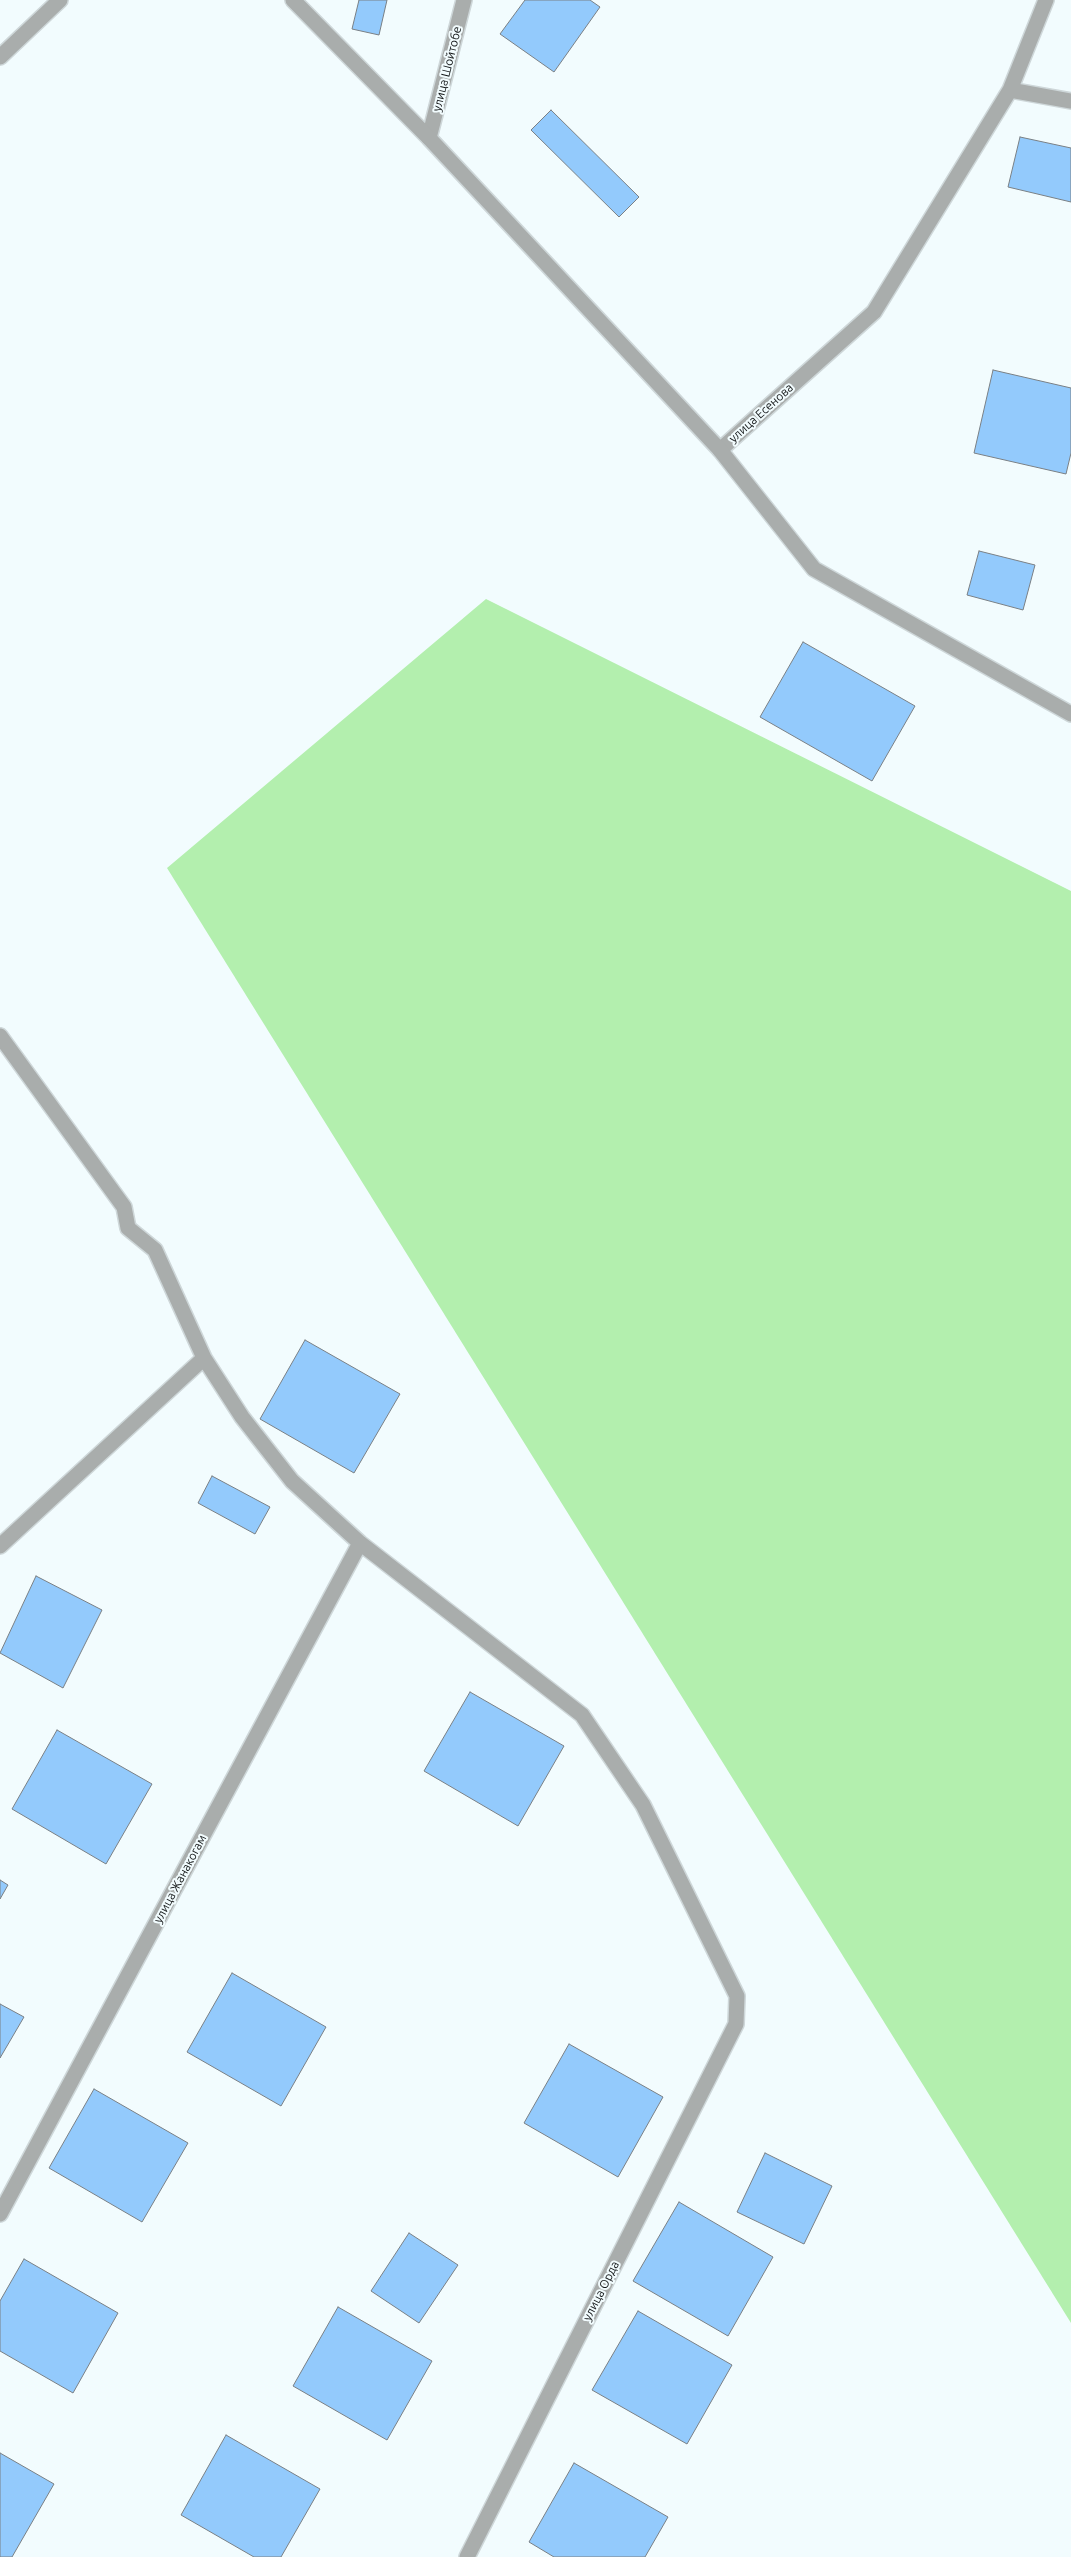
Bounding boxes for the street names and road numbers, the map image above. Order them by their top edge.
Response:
street label: улица Шойтобе [429,25,465,113]
street label: улица Есенова [726,380,796,446]
street label: улица Жанакогам [151,1832,209,1926]
street label: улица Орда [580,2259,622,2323]

